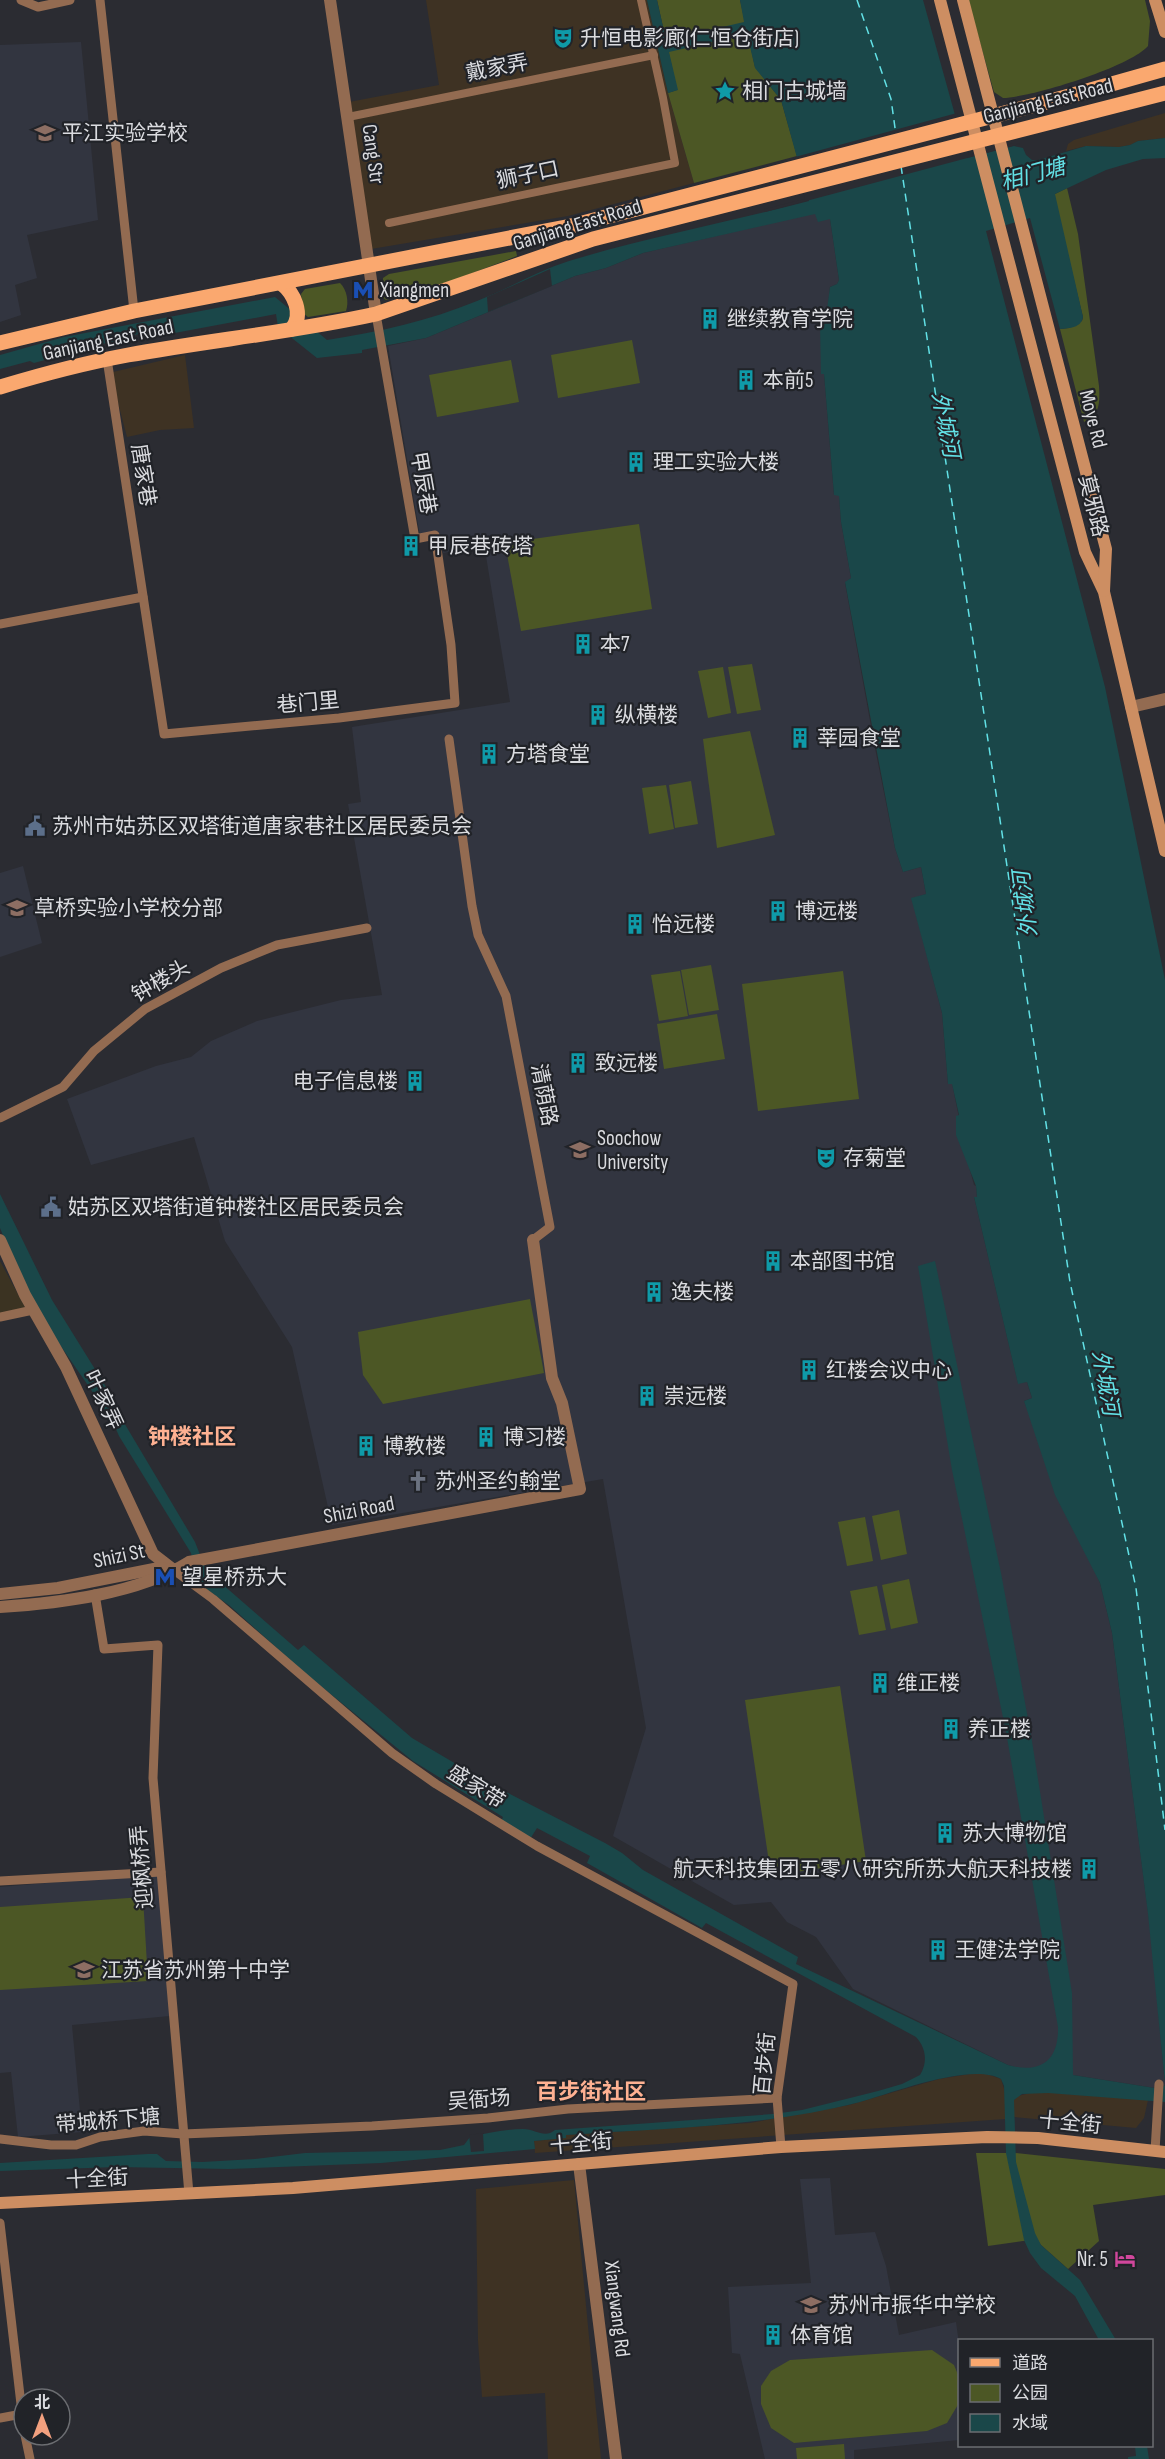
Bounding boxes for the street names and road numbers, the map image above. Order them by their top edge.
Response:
street label: 戴家弄 [464,50,530,86]
street label: Ganjiang East Road [981,73,1115,129]
street label: Cang Str [356,123,390,185]
street label: 狮子口 [495,156,561,194]
street label: Ganjiang East Road [510,194,644,256]
street label: Ganjiang East Road [41,314,175,366]
street label: Moye Rd [1074,387,1112,451]
street label: 唐家巷 [126,442,160,508]
street label: 甲辰巷 [405,450,441,516]
street label: 莫邪路 [1073,472,1113,540]
street label: 巷门里 [276,688,340,718]
street label: 钟楼头 [127,954,195,1008]
street label: 清荫路 [526,1062,562,1128]
street label: 叶家弄 [78,1366,128,1434]
street label: Shizi Road [321,1491,397,1529]
street label: Shizi St [91,1538,147,1574]
street label: 盛家带 [443,1760,509,1814]
street label: 迎枫桥弄 [126,1824,158,1910]
street label: 百步街 [750,2032,780,2096]
street label: 吴衙场 [447,2085,511,2115]
street label: 带城桥下塘 [55,2104,161,2138]
street label: 十全街 [1037,2107,1103,2139]
street label: 十全街 [549,2129,613,2159]
street label: 十全街 [65,2165,129,2193]
street label: Xiangwang Rd [599,2259,635,2358]

